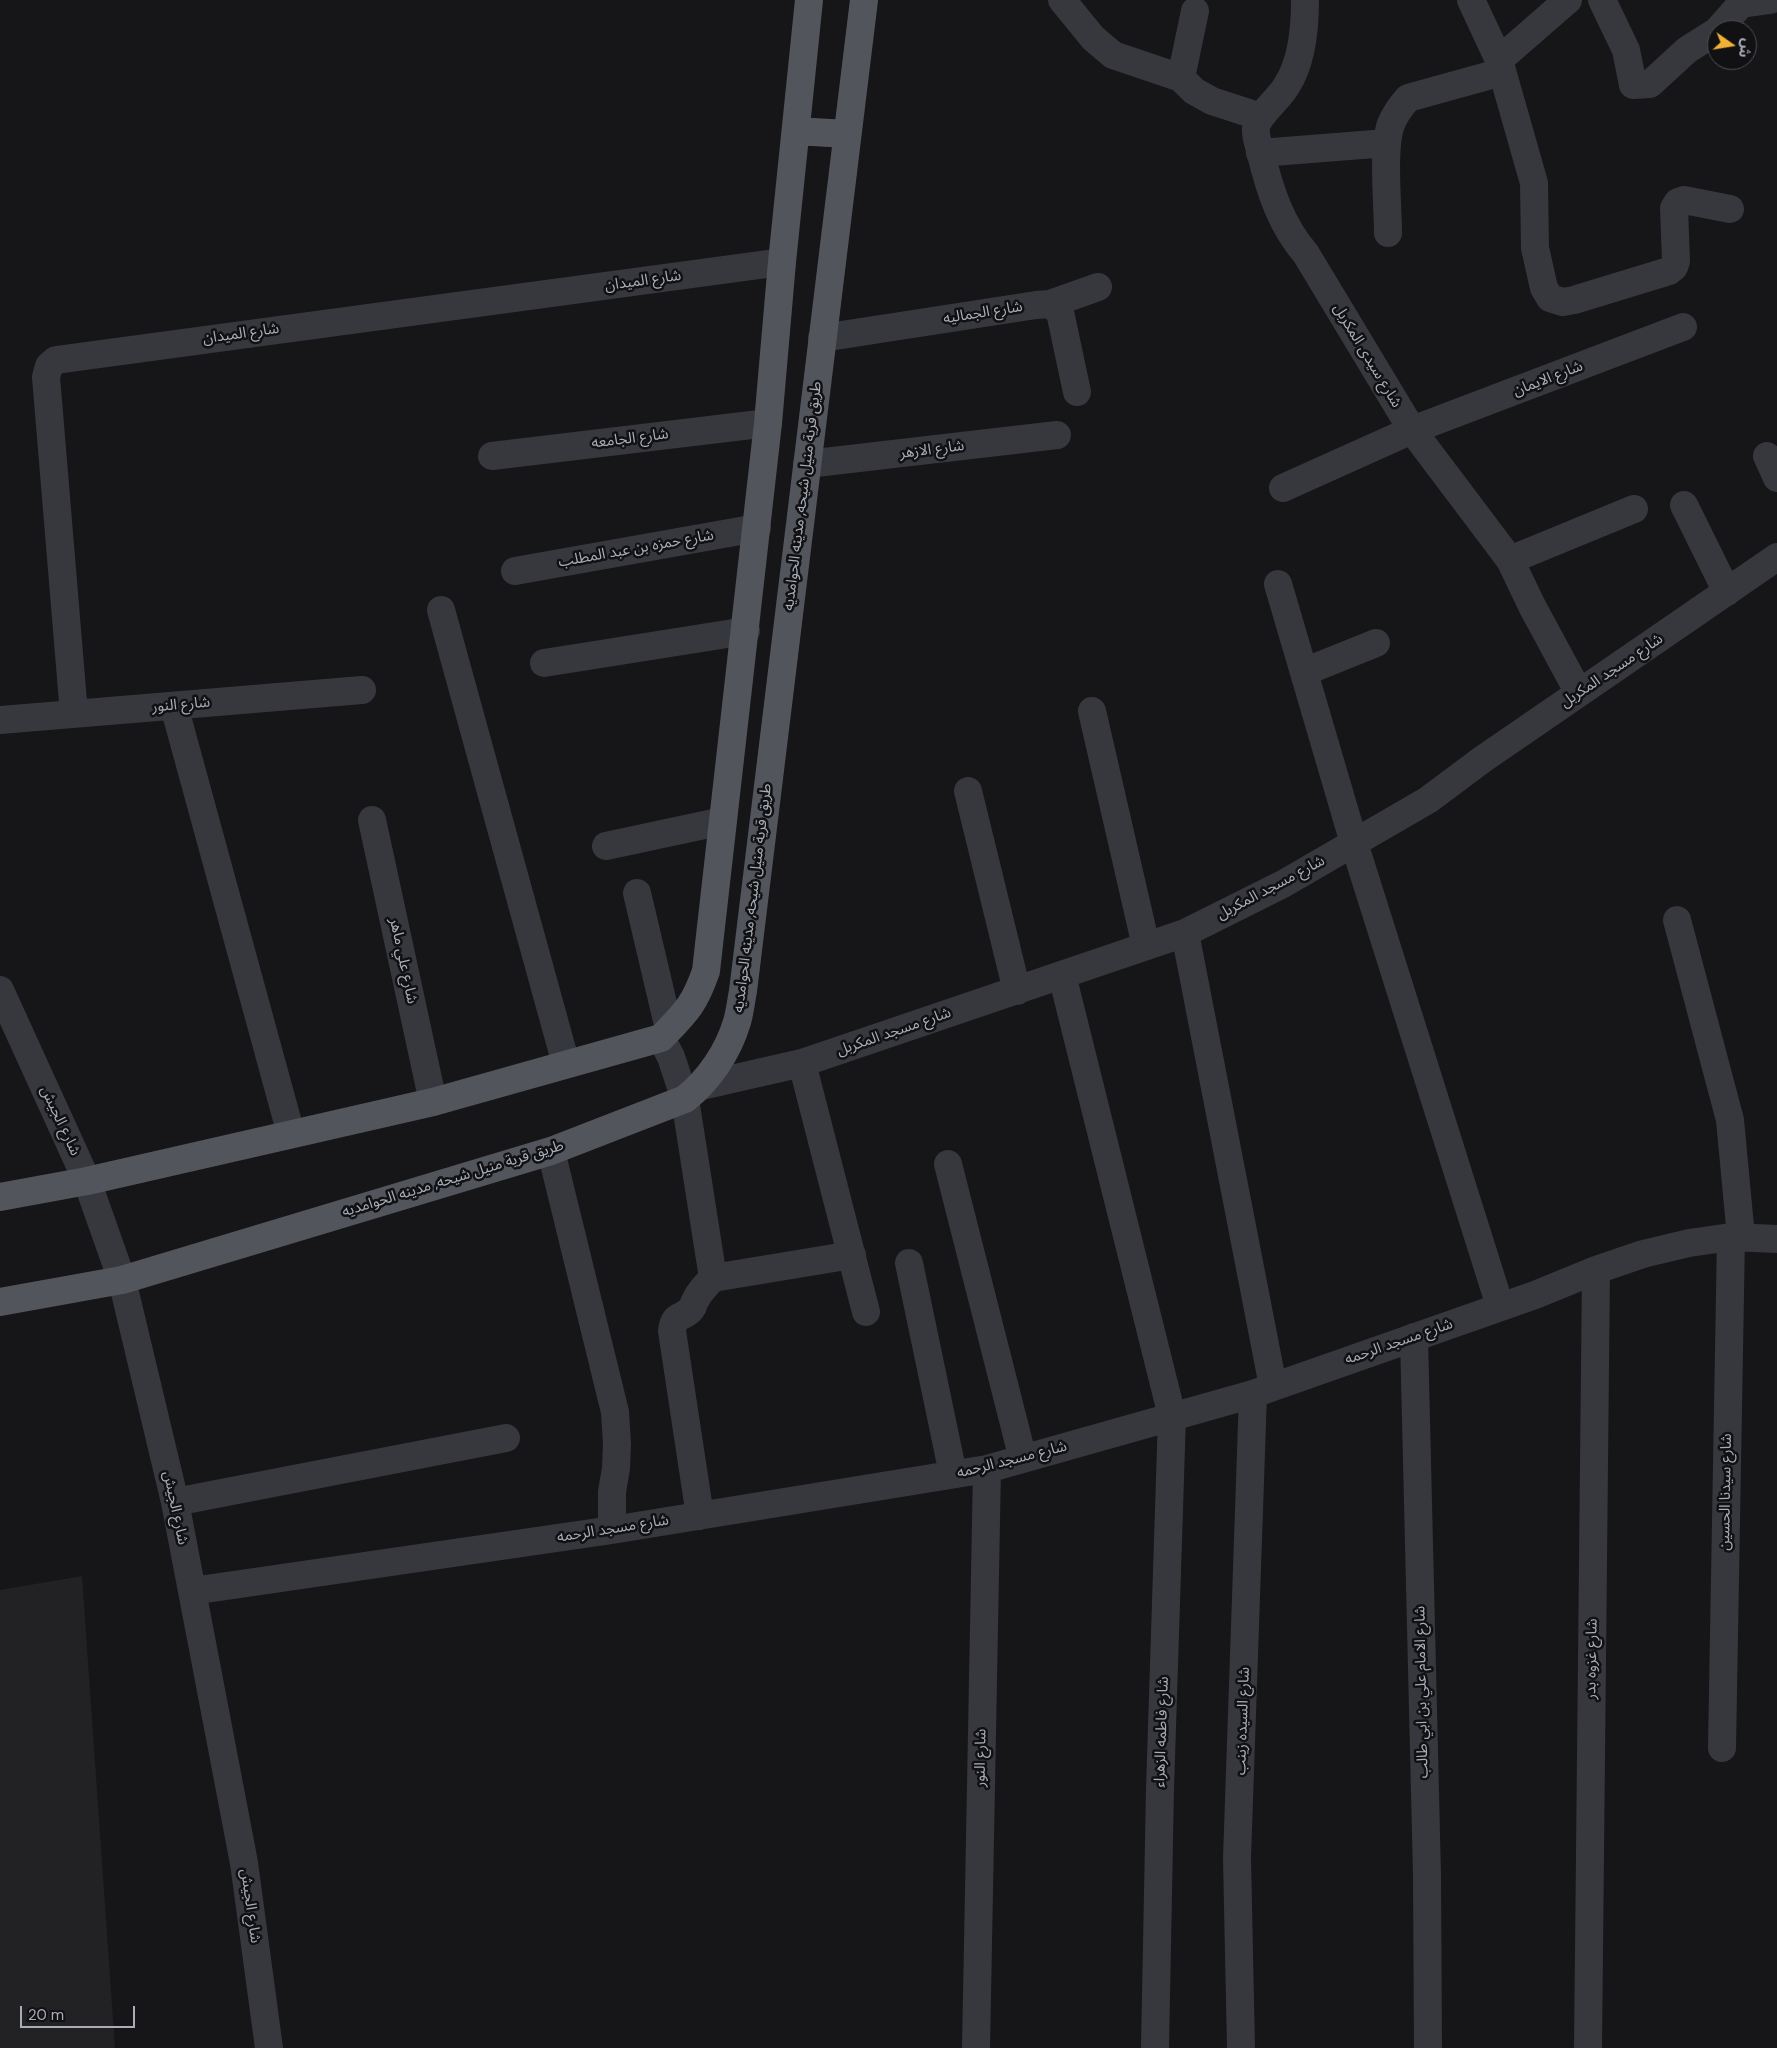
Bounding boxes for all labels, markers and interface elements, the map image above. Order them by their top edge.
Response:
north arrow [1707,20,1757,70]
text: ش [1735,37,1757,60]
street label: شارع الميدان [604,267,682,295]
street label: شارع الجماليه [942,298,1024,328]
street label: شارع سيدى المكربل [1329,301,1405,411]
street label: شارع الميدان [202,320,280,348]
street label: شارع الايمان [1511,357,1585,401]
street label: طريق قرية منيل شيحه, مدينه الحوامديه [780,380,826,612]
street label: شارع الجامعه [590,425,670,453]
street label: شارع الازهر [899,437,965,463]
street label: شارع حمزه بن عبد المطلب [557,526,715,572]
street label: شارع مسجد المكربل [1557,630,1667,712]
street label: شارع النور [151,693,211,717]
street label: طريق قرية منيل شيحه, مدينه الحوامديه [730,782,776,1014]
street label: شارع مسجد المكربل [1214,852,1328,924]
street label: شارع علي ماهر [385,917,421,1005]
street label: شارع مسجد المكربل [835,1004,953,1060]
street label: شارع الجيش [36,1083,84,1159]
street label: طريق قرية منيل شيحه, مدينه الحوامديه [340,1137,566,1221]
street label: شارع مسجد الرحمه [1343,1315,1455,1369]
street label: شارع سيدنا الحسين [1716,1433,1736,1551]
street label: شارع مسجد الرحمه [955,1438,1069,1482]
street label: شارع الجيش [158,1470,192,1546]
street label: شارع مسجد الرحمه [556,1511,670,1547]
street label: شارع الامام علي بن ابي طالب [1411,1606,1433,1778]
street label: شارع غزوه بدر [1582,1618,1602,1700]
street label: شارع السيده زينب [1232,1667,1254,1775]
street label: شارع فاطمه الزهراء [1151,1676,1173,1788]
street label: شارع النور [971,1729,991,1787]
street label: شارع الجيش [236,1868,264,1944]
scale bar [22,1996,138,2028]
text: 20 m [28,2005,64,2025]

